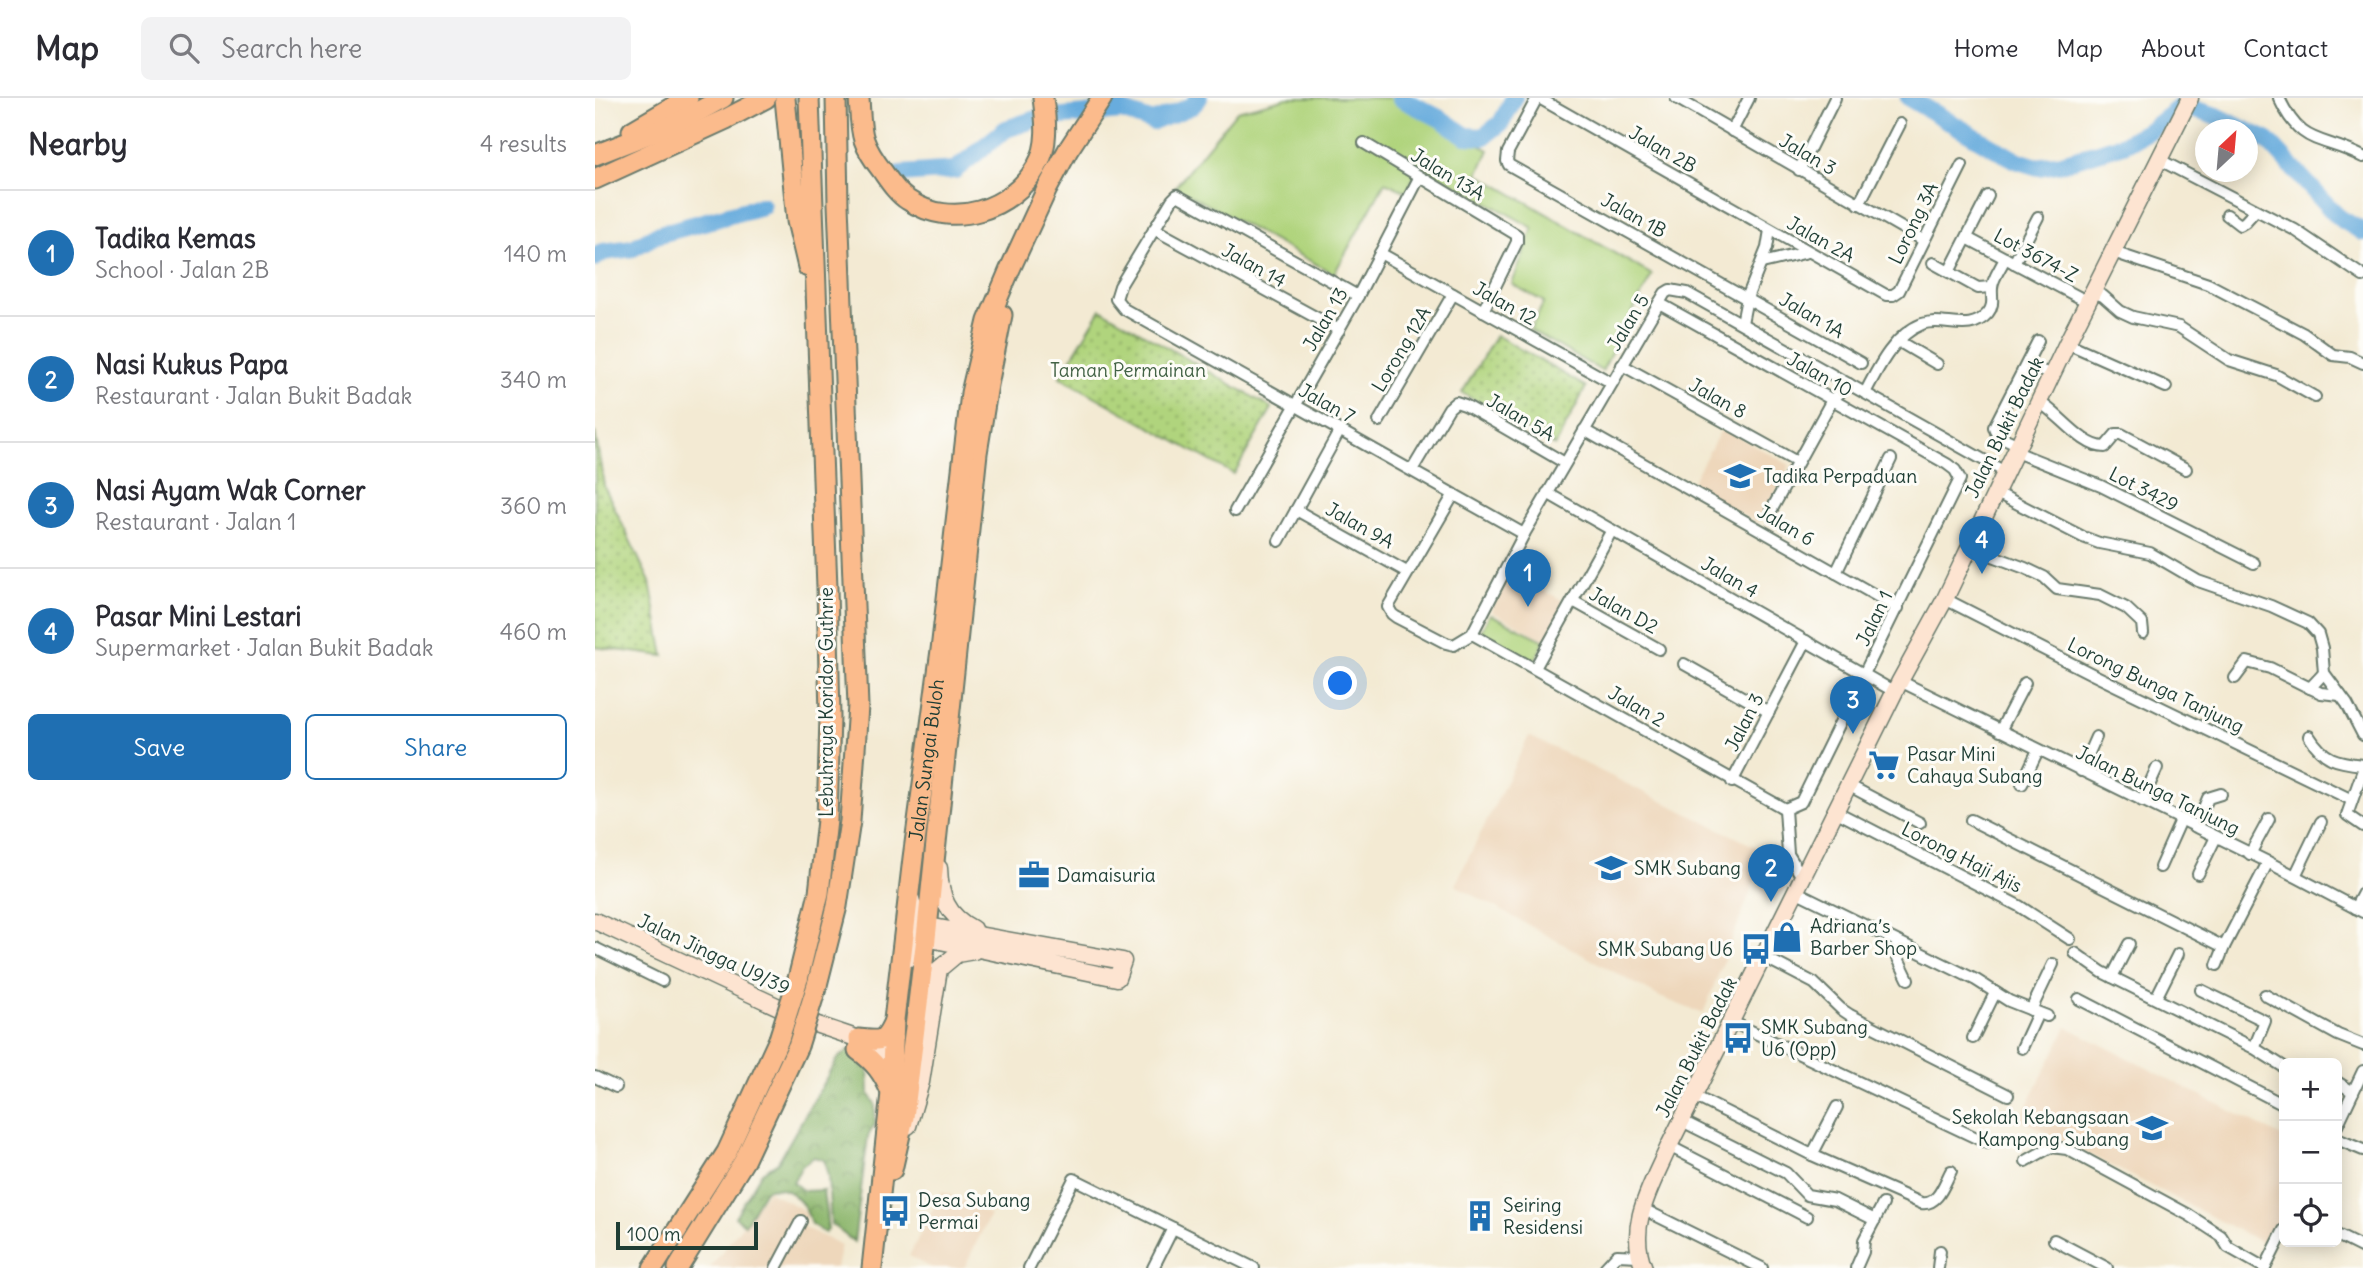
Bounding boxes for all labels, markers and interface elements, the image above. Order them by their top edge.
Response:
search box [141,17,631,80]
text: Map [35,27,99,69]
icon: search [165,29,203,67]
text: Search here [221,32,362,65]
text: Home [1954,33,2018,63]
text: Map [2056,33,2103,63]
text: About [2141,33,2205,63]
text: Contact [2243,33,2328,63]
north arrow [2195,119,2258,182]
street label: Jalan 2B [1625,120,1701,178]
text: Nearby [28,125,128,163]
street label: Jalan 3 [1775,128,1841,180]
text: 4 results [480,129,567,158]
street label: Jalan 13A [1407,143,1489,205]
street label: Lorong 3A [1883,178,1943,268]
street label: Jalan 1B [1597,187,1671,243]
street label: Jalan 2A [1783,211,1859,267]
text: Tadika Kemas [95,222,256,255]
street label: Lot 3674-Z [1990,223,2082,287]
street label: Jalan 14 [1218,238,1290,292]
text: 1 [46,239,56,268]
text: 140 m [504,239,567,268]
text: School · Jalan 2B [95,255,269,284]
street label: Jalan 12 [1469,276,1541,330]
street label: Jalan 13 [1297,283,1353,355]
street label: Jalan 1A [1775,287,1849,343]
street label: Jalan 5 [1602,289,1654,355]
street label: Lorong 12A [1366,302,1436,396]
street label: Jalan 10 [1783,346,1857,402]
text: Nasi Kukus Papa [95,348,288,381]
street label: Jalan Bukit Badak [1959,352,2049,502]
park label: Taman Permainan [1050,358,1206,382]
text: 2 [45,365,57,394]
text: 340 m [500,365,567,394]
street label: Jalan 8 [1685,372,1751,424]
street label: Jalan 7 [1295,378,1359,428]
text: Restaurant · Jalan Bukit Badak [95,381,412,410]
street label: Jalan 5A [1483,388,1559,446]
school or university icon: Tadika Perpaduan [1723,459,1757,493]
street label: Lot 3429 [2105,461,2183,517]
place label: Tadika Perpaduan [1763,464,1917,488]
text: Nasi Ayam Wak Corner [95,474,366,507]
text: 3 [44,491,58,520]
text: 360 m [500,491,567,520]
street label: Jalan 9A [1322,497,1398,553]
street label: Jalan 6 [1753,499,1819,551]
text: Restaurant · Jalan 1 [95,507,296,536]
pin: 4 [1959,516,2005,574]
pin: 1 [1505,549,1551,607]
street label: Jalan 4 [1697,551,1763,603]
street label: Jalan D2 [1585,581,1663,639]
street label: Jalan 1 [1850,586,1898,650]
street label: Lebuhraya Koridor Guthrie [814,587,838,817]
text: Pasar Mini Lestari [95,600,301,633]
text: 4 [44,617,58,646]
text: 460 m [500,617,567,646]
street label: Lorong Bunga Tanjung [2064,632,2248,738]
text: Supermarket · Jalan Bukit Badak [95,633,434,662]
your location [1323,666,1357,700]
pin: 3 [1830,676,1876,734]
street label: Jalan Sungai Buloh [903,677,949,843]
street label: Jalan 2 [1604,680,1670,732]
street label: Jalan 3 [1719,689,1769,755]
button: Save [28,714,291,780]
button: Share [305,714,567,780]
street label: Jalan Bunga Tanjung [2072,740,2244,840]
place label: Pasar Mini Cahaya Subang [1907,742,2043,788]
supermarket icon: Pasar Mini Cahaya Subang [1867,748,1901,782]
street label: Lorong Haji Ajis [1898,816,2026,898]
pin: 2 [1748,844,1794,902]
school or university icon: SMK Subang [1594,851,1628,885]
place label: SMK Subang [1634,856,1741,880]
office icon: Damaisuria [1017,858,1051,892]
place label: Damaisuria [1057,863,1156,887]
street label: Jalan Jingga U9/39 [634,908,794,1000]
place label: Adriana’s Barber Shop [1810,914,1917,960]
shop icon: Adriana’s Barber Shop [1770,920,1804,954]
bus stop icon: SMK Subang U6 [1739,932,1773,966]
place label: SMK Subang U6 [1598,937,1733,961]
street label: Jalan Bukit Badak [1650,972,1742,1121]
place label: SMK Subang U6 (Opp) [1761,1015,1868,1061]
bus stop icon: SMK Subang U6 (Opp) [1721,1021,1755,1055]
map controls [2279,1058,2342,1247]
button: + [2279,1058,2342,1121]
place label: Sekolah Kebangsaan Kampong Subang [1952,1105,2129,1151]
school or university icon: Sekolah Kebangsaan Kampong Subang [2135,1111,2169,1145]
button: − [2279,1121,2342,1184]
button: locate [2279,1184,2342,1247]
place label: Desa Subang Permai [918,1188,1030,1234]
place label: Seiring Residensi [1503,1193,1583,1239]
bus stop icon: Desa Subang Permai [878,1194,912,1228]
building icon: Seiring Residensi [1463,1199,1497,1233]
scale bar [616,1219,758,1251]
text: 100 m [627,1222,681,1246]

